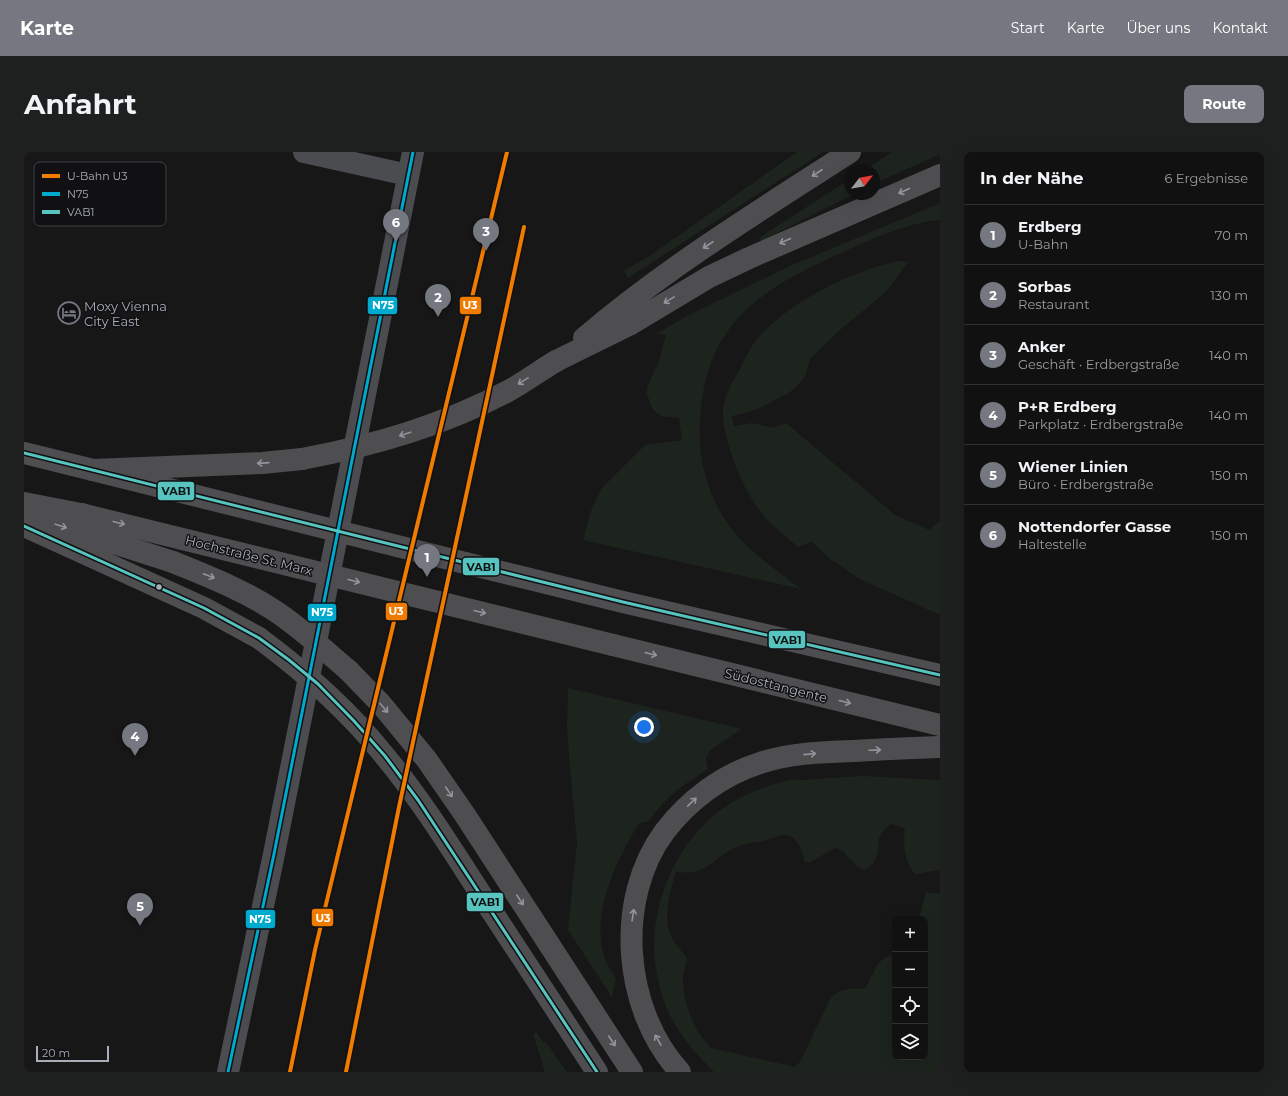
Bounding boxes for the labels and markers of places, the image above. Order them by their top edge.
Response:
pin: 6 [383,209,409,242]
pin: 3 [473,218,499,251]
pin: 2 [425,284,451,317]
place label: Moxy Vienna City East [84,298,167,329]
hotel icon: Moxy Vienna City East [56,300,82,326]
pin: 1 [414,544,440,577]
unlabelled marker [154,582,164,592]
pin: 4 [122,723,148,756]
pin: 5 [127,893,153,926]

